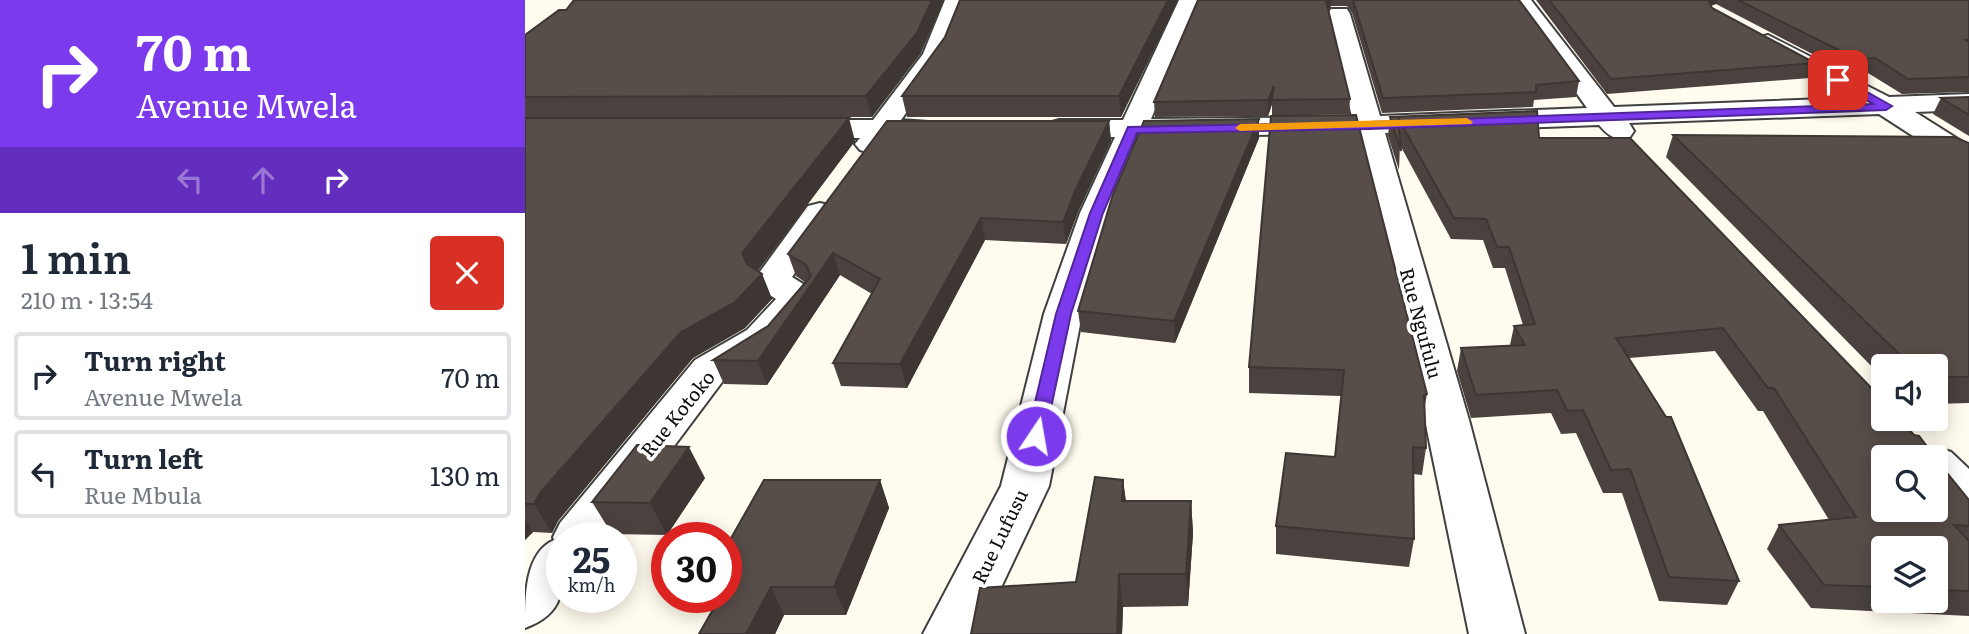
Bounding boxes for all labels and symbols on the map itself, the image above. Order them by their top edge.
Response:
pin [1808,50,1868,110]
street label: Rue Ngufulu [1394,264,1450,382]
street label: Rue Kotoko [633,364,721,462]
position arrow [999,399,1073,473]
street label: Rue Lufusu [964,484,1034,588]
speed limit sign: 30 [651,522,742,613]

